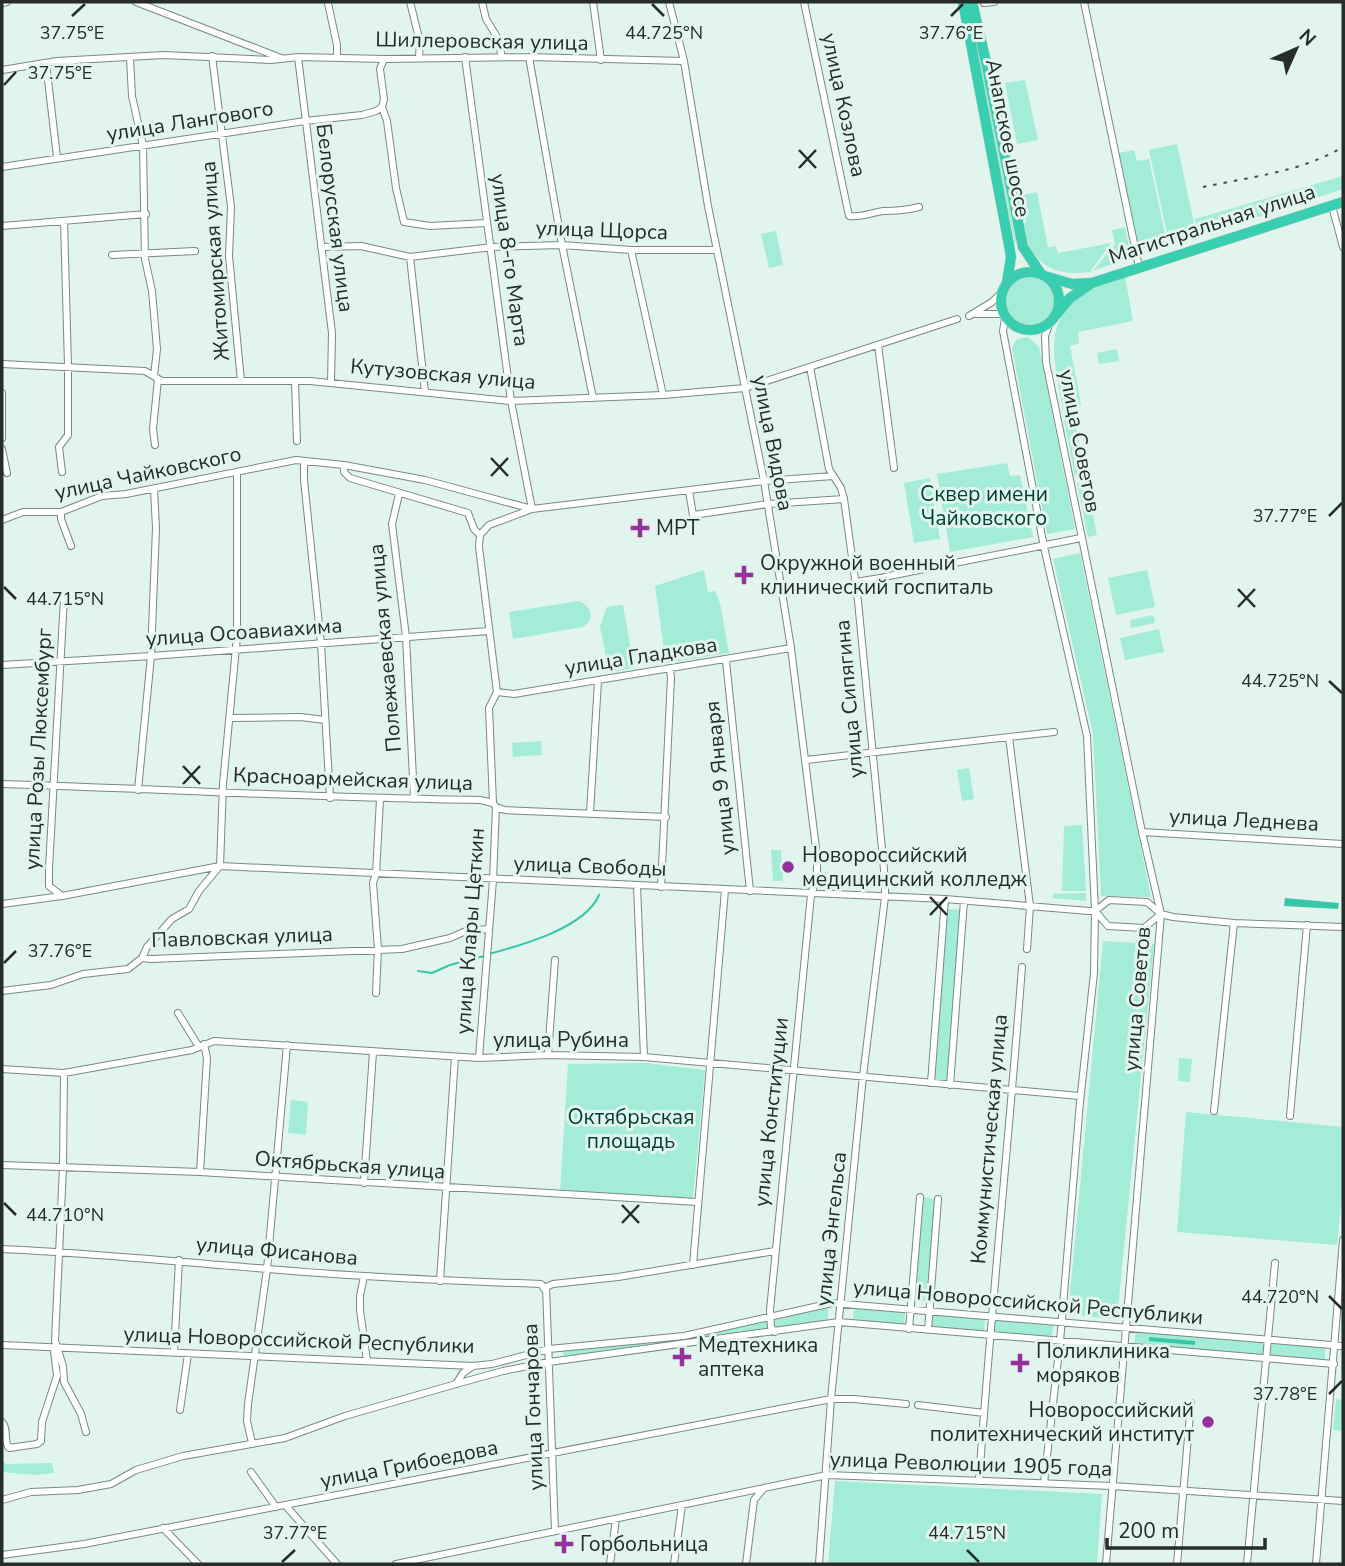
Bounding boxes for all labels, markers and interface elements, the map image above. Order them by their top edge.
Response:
north arrow [1261,14,1331,84]
text: 37.75°E [40,21,104,45]
text: 44.725°N [625,21,703,45]
text: 37.76°E [919,21,983,45]
text: N [1293,23,1322,52]
street label: Шиллеровская улица [375,25,589,57]
street label: улица Козлова [815,31,873,179]
street label: Анапское шоссе [979,56,1037,220]
text: 37.75°E [28,61,92,85]
street label: улица Лангового [105,94,275,148]
street label: Белорусская улица [310,122,360,314]
street label: Житомирская улица [194,160,236,362]
street label: улица 8-го Марта [484,172,536,348]
street label: Магистральная улица [1105,177,1319,271]
street label: улица Щорса [535,214,669,246]
street label: Кутузовская улица [349,352,537,396]
street label: улица Советов [1052,367,1108,515]
street label: улица Видова [746,373,800,513]
street label: улица Чайковского [52,440,244,506]
park label: Сквер имени Чайковского [920,480,1048,532]
text: 37.77°E [1253,504,1317,528]
place label: МРТ [656,514,700,542]
marker: МРТ [630,518,650,538]
street label: Полежаевская улица [362,543,408,753]
place label: Окружной военный клинический госпиталь [760,549,993,601]
marker: Окружной военный клинический госпиталь [734,565,754,585]
text: 44.715°N [26,587,104,611]
street label: улица Осоавиахима [145,611,343,653]
street label: улица Сипягина [828,619,870,779]
street label: улица Розы Люксембург [18,627,58,871]
street label: улица Гладкова [563,630,719,682]
text: 44.725°N [1241,669,1319,693]
street label: улица 9 Января [698,699,742,857]
street label: Красноармейская улица [232,761,474,797]
street label: улица Леднева [1168,802,1320,838]
street label: улица Клары Цеткин [449,827,491,1035]
place label: Новороссийский медицинский колледж [802,841,1028,893]
street label: улица Свободы [513,849,667,883]
marker: Новороссийский медицинский колледж [780,859,796,875]
street label: Павловская улица [151,920,333,954]
street label: улица Советов [1117,925,1157,1073]
text: 37.76°E [28,939,92,963]
street label: Коммунистическая улица [964,1013,1014,1265]
street label: улица Конституции [747,1016,795,1208]
street label: улица Рубина [493,1026,629,1054]
park label: Октябрьская площадь [567,1103,695,1155]
street label: Октябрьская улица [254,1144,446,1186]
street label: улица Энгельса [809,1150,853,1308]
text: 44.710°N [26,1203,104,1227]
street label: улица Фисанова [195,1230,359,1272]
street label: улица Новороссийской Республики [852,1273,1204,1331]
text: 44.720°N [1241,1285,1319,1309]
street label: улица Новороссийской Республики [123,1320,475,1360]
street label: улица Гончарова [516,1323,550,1491]
place label: Медтехника аптека [698,1331,818,1383]
place label: Поликлиника моряков [1036,1337,1170,1389]
marker: Медтехника аптека [672,1347,692,1367]
marker: Поликлиника моряков [1010,1353,1030,1373]
text: 37.78°E [1253,1382,1317,1406]
place label: Новороссийский политехнический институт [930,1396,1195,1448]
marker: Новороссийский политехнический институт [1200,1414,1216,1430]
street label: улица Грибоедова [318,1433,500,1495]
street label: улица Революции 1905 года [829,1445,1113,1483]
scale bar [1107,1506,1264,1550]
text: 200 m [1118,1517,1179,1545]
text: 37.77°E [263,1521,327,1545]
text: 44.715°N [928,1521,1006,1545]
place label: Горбольница [580,1530,709,1558]
marker: Горбольница [554,1534,574,1554]

